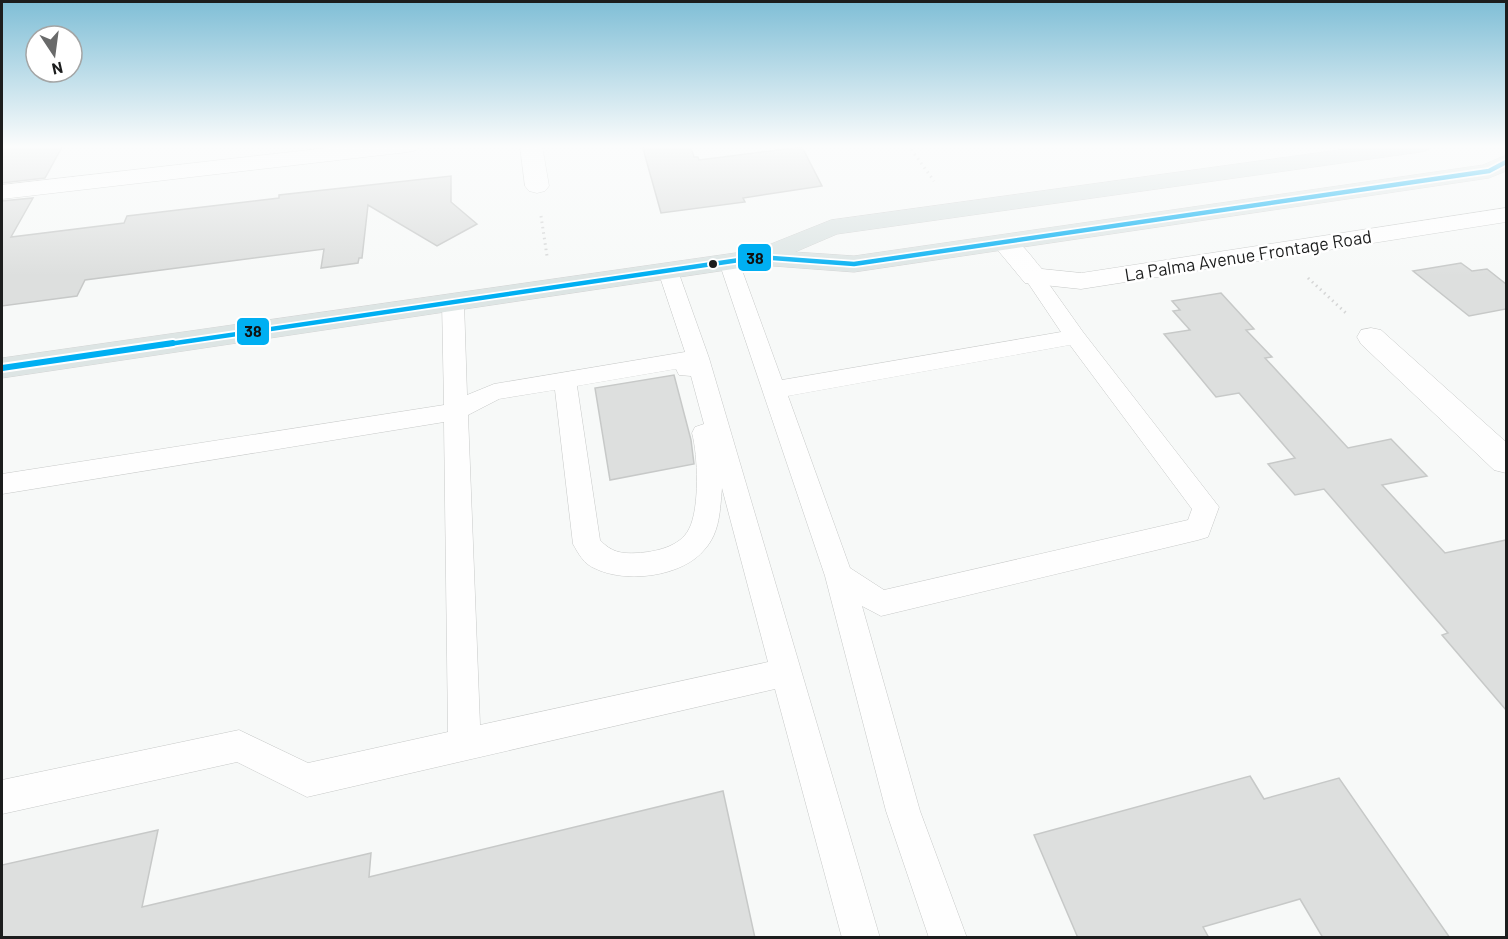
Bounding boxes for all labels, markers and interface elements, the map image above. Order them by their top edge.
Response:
north arrow [24,24,84,84]
text: N [50,59,65,80]
street label: La Palma Avenue Frontage Road [1123,225,1373,285]
line badge: 38 [737,243,772,272]
text: 38 [746,248,764,267]
unlabelled marker [707,258,719,270]
line badge: 38 [236,317,270,346]
text: 38 [244,321,262,340]

